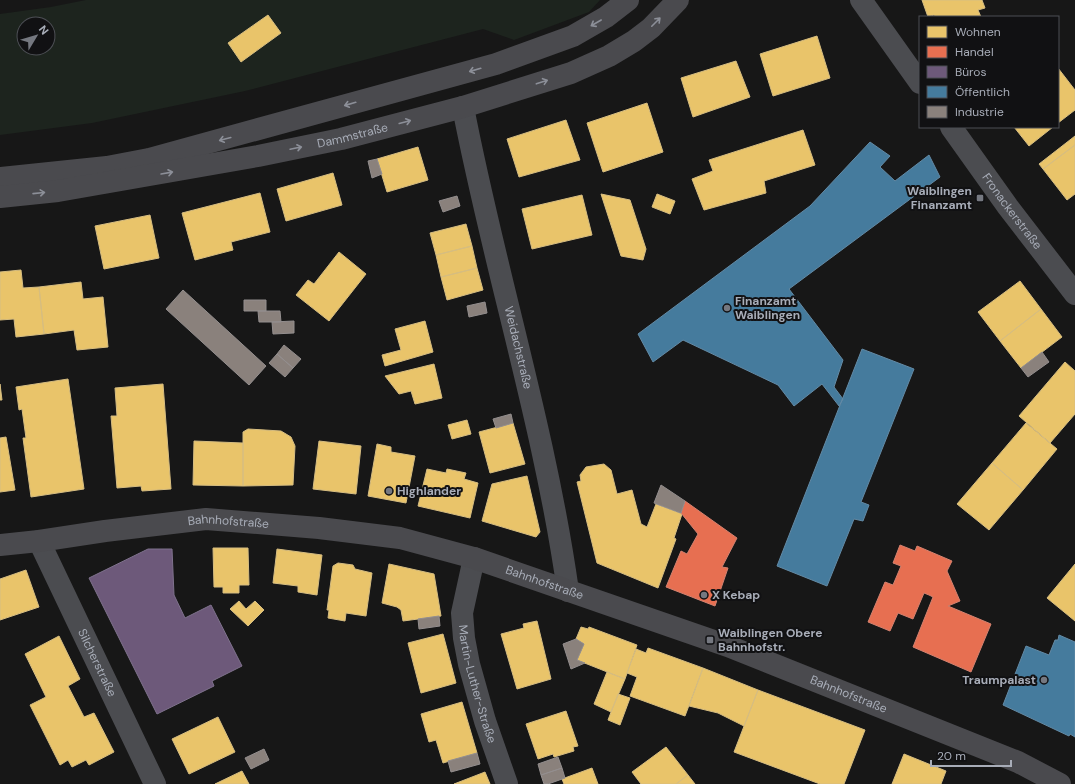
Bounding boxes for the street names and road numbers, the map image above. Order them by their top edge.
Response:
street label: Dammstraße [316,119,390,152]
street label: Fronackerstraße [978,170,1046,253]
street label: Weidachstraße [501,305,536,391]
street label: Bahnhofstraße [187,511,270,532]
street label: Bahnhofstraße [503,562,586,603]
street label: Martin-Luther-Straße [455,624,500,745]
street label: Silcherstraße [74,626,120,700]
street label: Bahnhofstraße [808,672,890,717]

